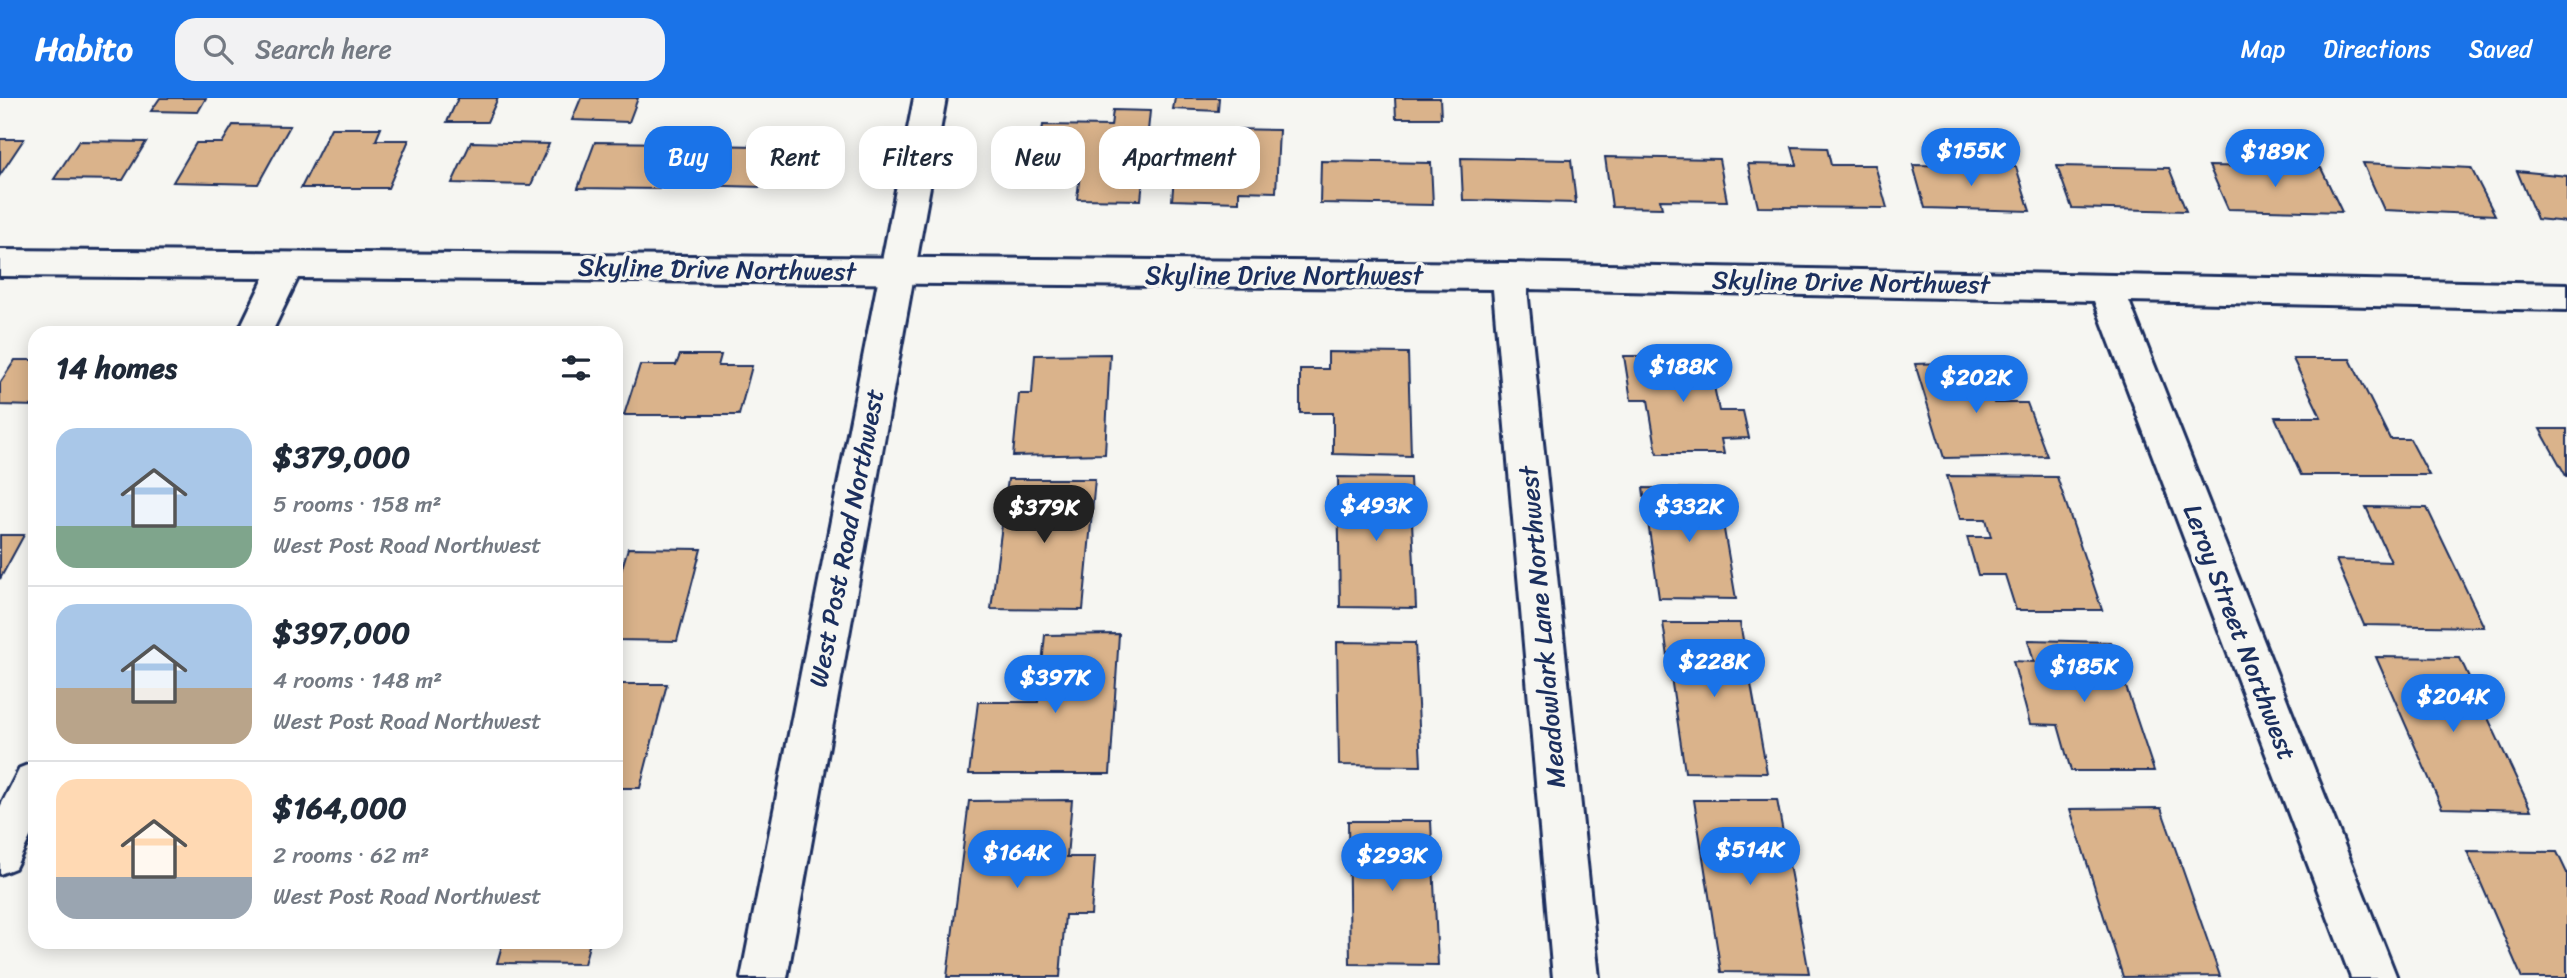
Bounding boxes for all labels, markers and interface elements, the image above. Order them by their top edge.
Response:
search box [175,18,665,81]
text: Habito [35,20,133,78]
text: Search here [255,26,392,72]
text: Map [2241,28,2285,70]
text: Directions [2323,28,2431,70]
text: Saved [2469,28,2532,70]
icon: search [199,30,237,68]
chip: Buy [644,126,732,189]
chip: Rent [746,126,845,189]
chip: Filters [859,126,977,189]
chip: New [991,126,1085,189]
chip: Apartment [1099,126,1260,189]
pin: $155K [1922,129,2020,188]
text: $155K [1937,130,2005,171]
pin: $189K [2226,130,2324,189]
text: $189K [2241,131,2309,172]
street label: Skyline Drive Northwest [578,244,858,294]
street label: Skyline Drive Northwest [1145,252,1425,298]
street label: Skyline Drive Northwest [1712,257,1992,307]
text: 14 homes [56,341,177,395]
pin: $188K [1634,344,1732,404]
text: $188K [1649,346,1717,387]
icon: filters [557,349,595,387]
pin: $202K [1927,356,2025,415]
text: $202K [1941,357,2011,398]
street label: West Post Road Northwest [794,385,898,691]
text: $379,000 [273,430,410,484]
icon: home [112,456,196,540]
street label: Meadowlark Lane Northwest [1505,462,1579,790]
text: 5 rooms · 158 m² [273,484,442,525]
pin: $493K [1327,484,1425,543]
pin: $332K [1640,484,1738,544]
text: $493K [1341,485,1411,526]
pin: $379K [995,486,1093,545]
text: $332K [1655,486,1723,527]
text: $379K [1009,487,1079,528]
street label: Leroy Street Northwest [2170,497,2310,767]
text: West Post Road Northwest [273,525,541,566]
text: $397,000 [273,606,410,660]
icon: home [112,632,196,716]
pin: $228K [1665,640,1763,699]
text: $228K [1679,641,1749,682]
pin: $185K [2035,644,2133,704]
text: $185K [2050,646,2118,687]
pin: $397K [1006,656,1104,715]
text: $397K [1020,657,1090,698]
text: 4 rooms · 148 m² [273,660,442,701]
pin: $204K [2404,674,2502,734]
text: $204K [2417,676,2489,717]
text: West Post Road Northwest [273,701,541,742]
text: $164,000 [273,781,407,835]
icon: home [112,807,196,891]
pin: $514K [1701,828,1799,887]
text: $514K [1716,829,1784,870]
pin: $164K [968,830,1066,890]
text: $164K [984,832,1050,873]
pin: $293K [1343,834,1441,893]
text: 2 rooms · 62 m² [273,835,429,876]
text: $293K [1357,835,1427,876]
text: West Post Road Northwest [273,876,541,917]

